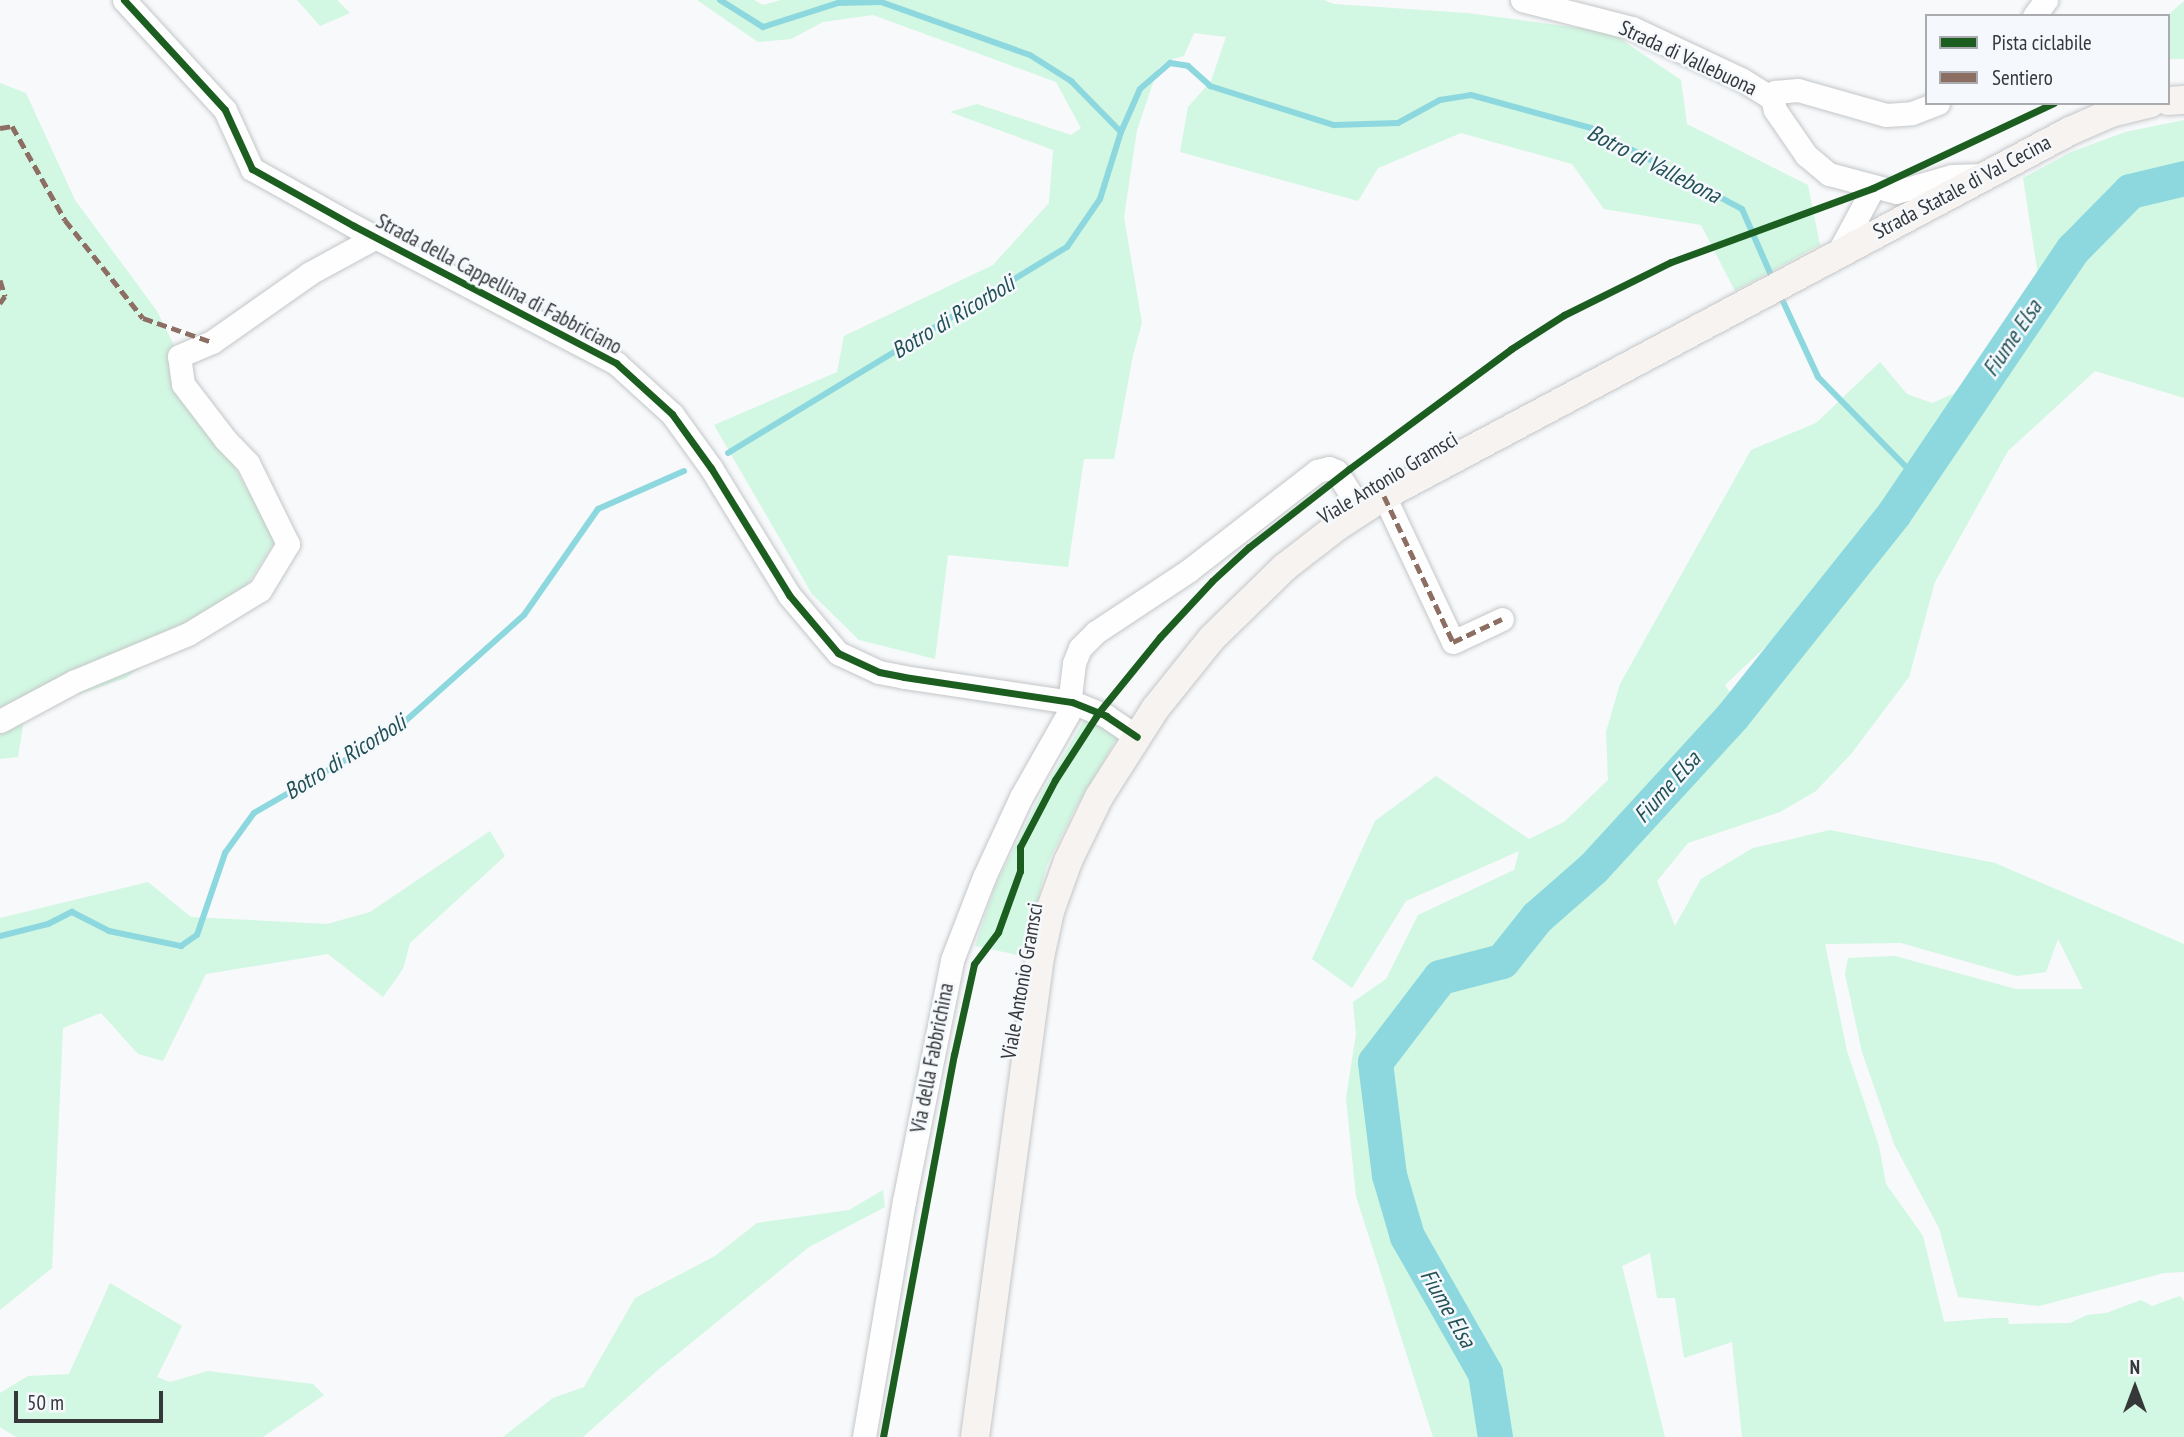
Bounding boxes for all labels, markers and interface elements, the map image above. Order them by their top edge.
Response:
legend [1925,14,2170,105]
street label: Strada di Vallebuona [1615,15,1761,101]
text: Pista ciclabile [1992,29,2092,56]
text: Sentiero [1992,64,2053,91]
water label: Botro di Vallebona [1583,118,1725,210]
street label: Strada Statale di Val Cecina [1869,129,2055,245]
street label: Strada della Cappellina di Fabbriciano [372,208,626,360]
water label: Botro di Ricorboli [887,270,1019,364]
water label: Fiume Elsa [1977,295,2047,381]
street label: Viale Antonio Gramsci [1313,426,1463,530]
water label: Botro di Ricorboli [279,709,411,805]
water label: Fiume Elsa [1628,746,1706,828]
street label: Viale Antonio Gramsci [996,900,1048,1062]
street label: Via della Fabbrichina [905,981,959,1135]
water label: Fiume Elsa [1415,1264,1481,1352]
north arrow [2100,1353,2170,1423]
text: N [2130,1355,2140,1379]
scale bar [18,1378,166,1422]
text: 50 m [27,1389,64,1416]

